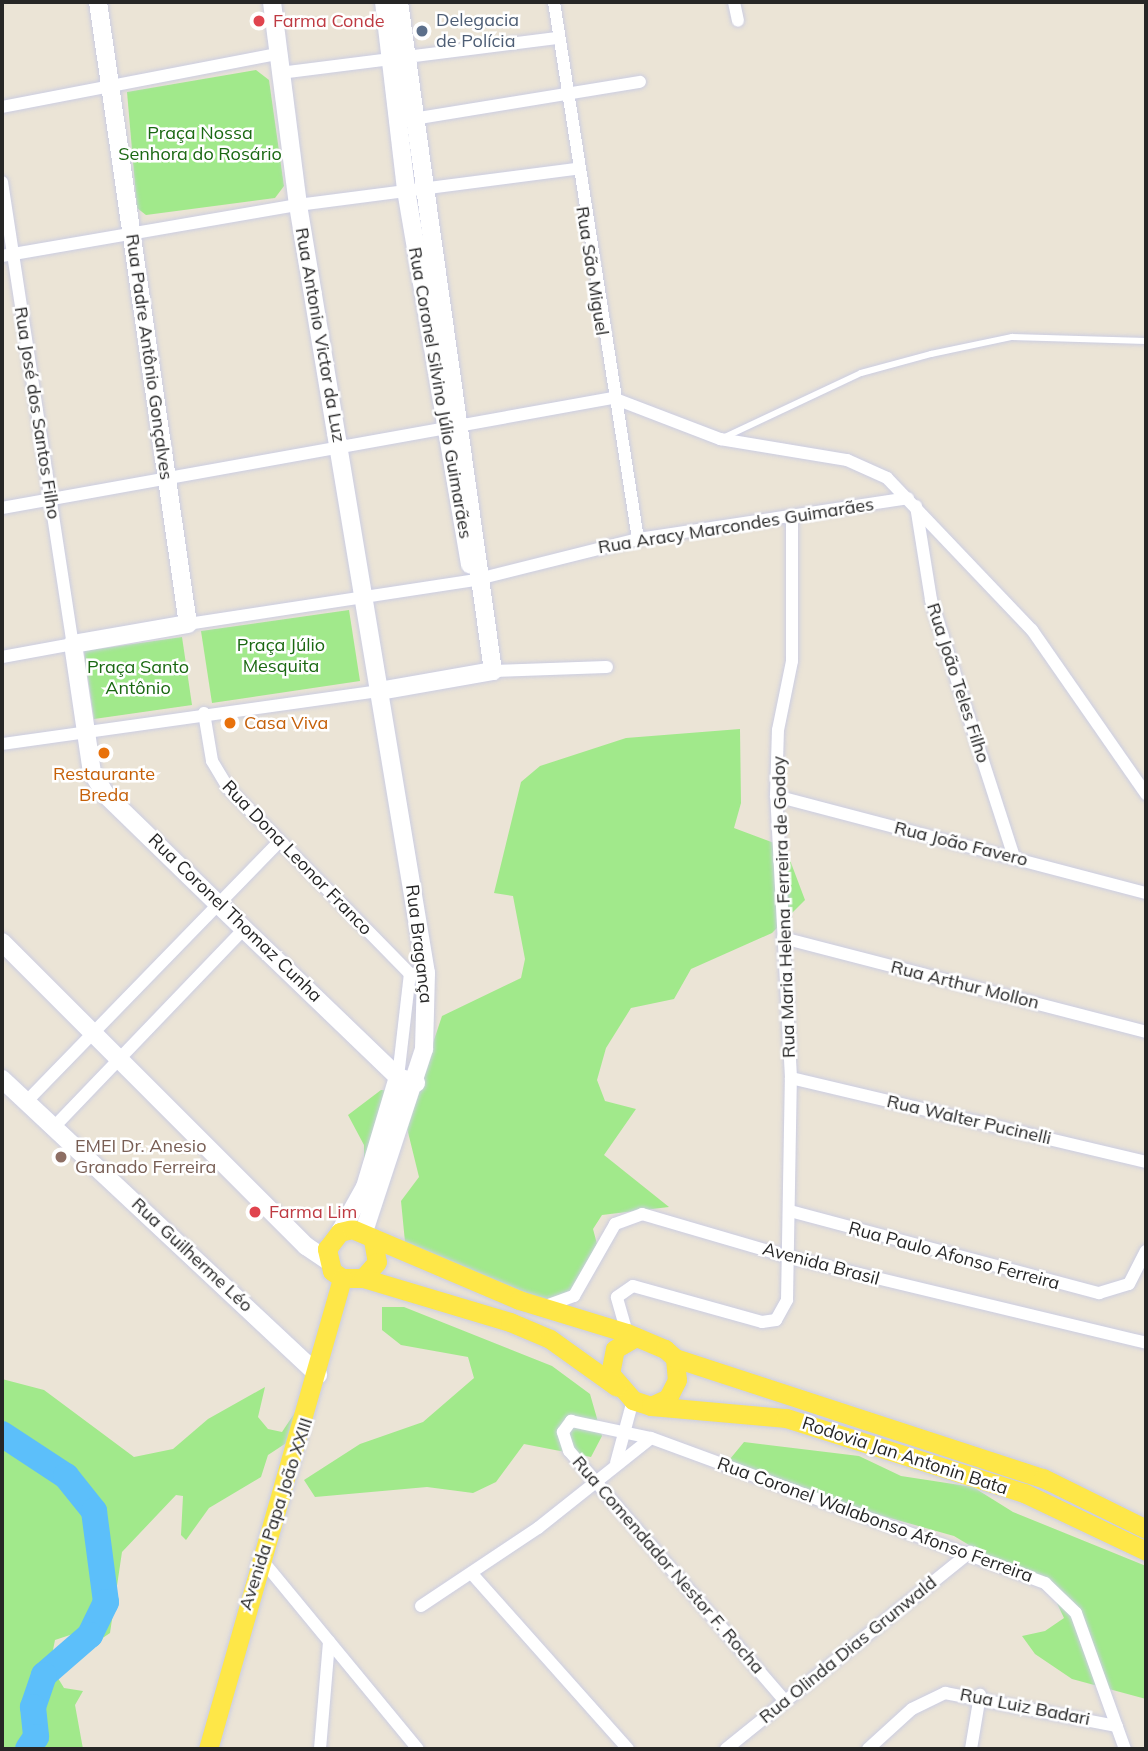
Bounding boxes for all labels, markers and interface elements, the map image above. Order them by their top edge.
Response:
place label: Farma Conde [273,10,384,32]
place label: Delegacia de Polícia [436,10,519,52]
marker: Farma Conde [251,13,267,29]
marker: Delegacia de Polícia [414,23,430,39]
park label: Praça Nossa Senhora do Rosário [118,123,282,166]
street label: Rua São Miguel [571,205,613,337]
street label: Rua Antonio Victor da Luz [290,226,350,444]
street label: Rua Padre Antônio Gonçalves [121,233,177,481]
street label: Rua Coronel Silvino Júlio Guimarães [404,245,476,541]
street label: Rua José dos Santos Filho [10,305,64,521]
street label: Rua Aracy Marcondes Guimarães [597,494,875,558]
street label: Rua João Teles Filho [922,600,994,766]
park label: Praça Júlio Mesquita [237,635,325,678]
park label: Praça Santo Antônio [87,657,189,700]
place label: Casa Viva [244,712,328,734]
marker: Casa Viva [222,715,238,731]
marker: Restaurante Breda [96,745,112,761]
street label: Rua Maria Helena Ferreira de Godoy [768,756,800,1058]
place label: Restaurante Breda [53,764,155,806]
street label: Rua Dona Leonor Franco [217,776,377,940]
street label: Rua João Favero [892,817,1030,871]
street label: Rua Coronel Thomaz Cunha [144,829,326,1007]
street label: Rua Bragança [401,883,437,1005]
street label: Rua Arthur Mollon [889,956,1041,1014]
street label: Rua Walter Pucinelli [885,1091,1053,1149]
place label: EMEI Dr. Anesio Granado Ferreira [75,1136,216,1178]
marker: EMEI Dr. Anesio Granado Ferreira [53,1149,69,1165]
street label: Rua Guilherme Léo [127,1193,257,1317]
place label: Farma Lim [269,1201,357,1223]
marker: Farma Lim [247,1204,263,1220]
street label: Rua Paulo Afonso Ferreira [846,1217,1062,1295]
street label: Avenida Brasil [760,1238,882,1290]
street label: Rodovia Jan Antonin Bata [799,1412,1011,1500]
street label: Avenida Papa João XXIII [235,1415,317,1613]
street label: Rua Comendador Nestor F. Rocha [568,1452,768,1678]
street label: Rua Coronel Walabonso Afonso Ferreira [714,1453,1036,1587]
street label: Rua Olinda Dias Grunwald [755,1572,941,1728]
street label: Rua Luiz Badari [958,1684,1092,1730]

